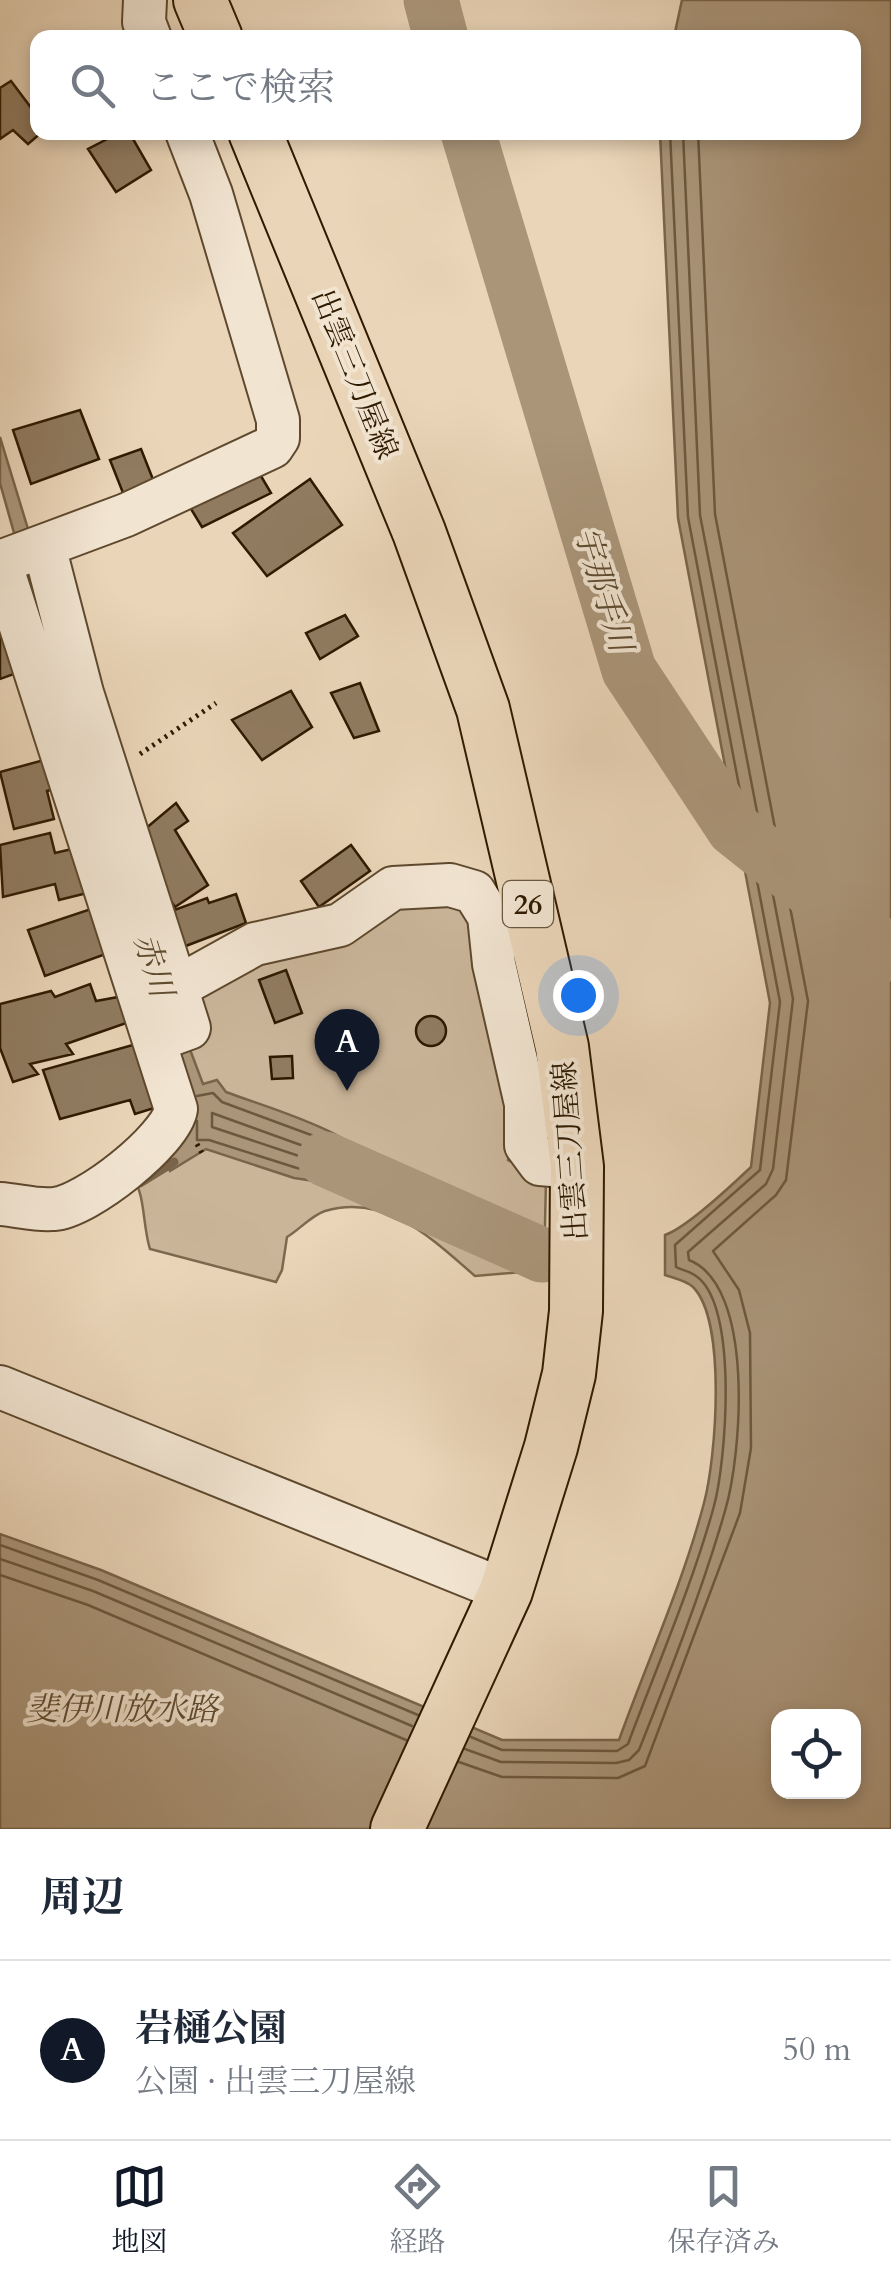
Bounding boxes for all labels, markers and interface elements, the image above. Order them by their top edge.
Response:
search box [30,30,861,140]
icon: search [65,58,120,113]
text: ここで検索 [145,62,335,114]
street label: 出雲三刀屋線 [302,283,407,465]
water label: 宇那手川 [563,522,644,660]
road number: 26 [503,881,553,927]
water label: 赤川 [123,928,184,1005]
your location [553,970,604,1021]
pin: A [314,1008,380,1091]
street label: 出雲三刀屋線 [544,1060,597,1242]
water label: 斐伊川放水路 [26,1688,220,1732]
map controls [771,1709,861,1799]
button: locate [771,1709,861,1799]
text: 周辺 [40,1869,124,1926]
text: 岩樋公園 [135,2003,287,2055]
text: A [60,2028,85,2072]
text: 50 m [783,2028,851,2072]
text: 公園 · 出雲三刀屋線 [135,2060,416,2104]
tab: 地図 [111,2159,167,2261]
tab: 経路 [389,2159,446,2261]
tab: 保存済み [668,2159,780,2261]

